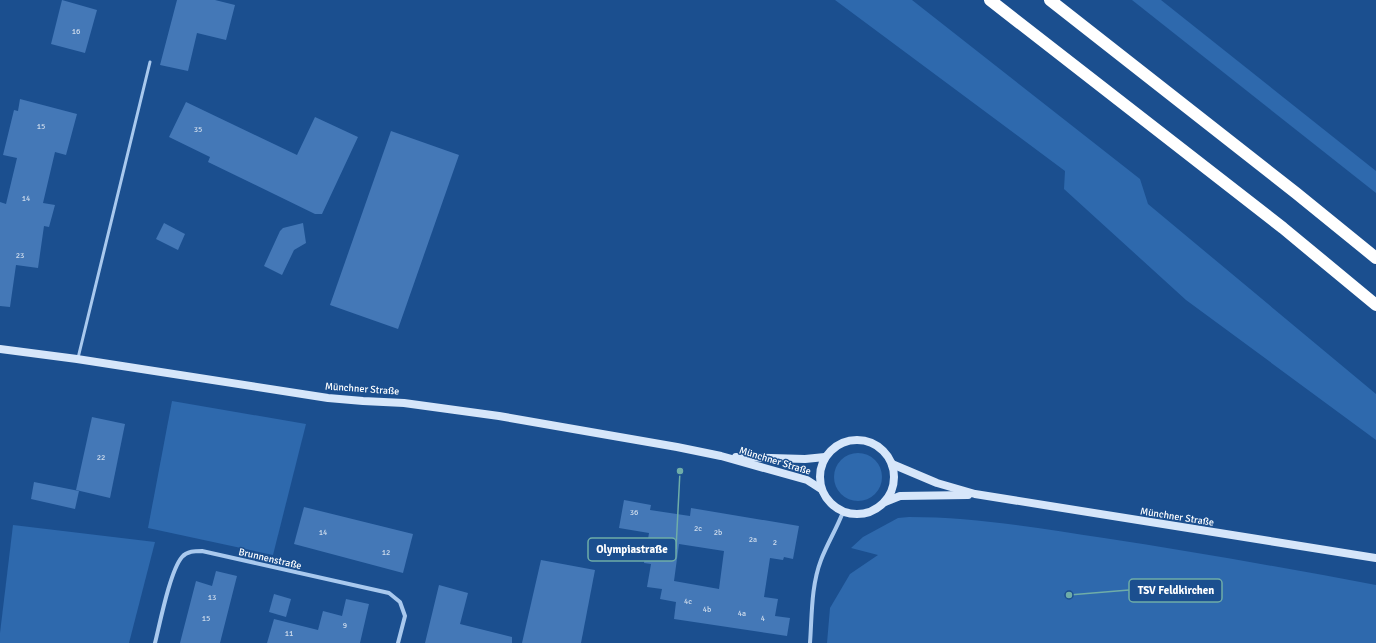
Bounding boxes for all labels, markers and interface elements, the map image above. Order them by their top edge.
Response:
house number: 16 [72,26,80,36]
house number: 15 [37,121,45,131]
house number: 35 [194,124,202,134]
house number: 14 [22,193,31,203]
house number: 23 [16,250,24,260]
street label: Münchner Straße [324,380,400,398]
street label: Münchner Straße [738,444,812,478]
house number: 22 [97,452,105,462]
street label: Münchner Straße [1139,505,1215,529]
house number: 36 [630,507,638,517]
house number: 2c [694,523,702,533]
house number: 14 [319,527,328,537]
house number: 2b [714,527,722,537]
house number: 2a [749,534,757,544]
house number: 2 [773,537,777,547]
callout: Olympiastraße [588,538,676,561]
text: Olympiastraße [596,543,668,556]
street label: Brunnenstraße [237,546,303,572]
house number: 12 [382,547,390,557]
callout: TSV Feldkirchen [1129,579,1222,602]
text: TSV Feldkirchen [1138,584,1214,597]
house number: 13 [208,592,216,602]
house number: 4c [684,596,692,606]
house number: 4b [703,604,711,614]
house number: 4a [738,608,746,618]
house number: 15 [202,613,210,623]
house number: 4 [761,613,766,623]
house number: 9 [343,620,347,630]
house number: 11 [285,628,293,638]

